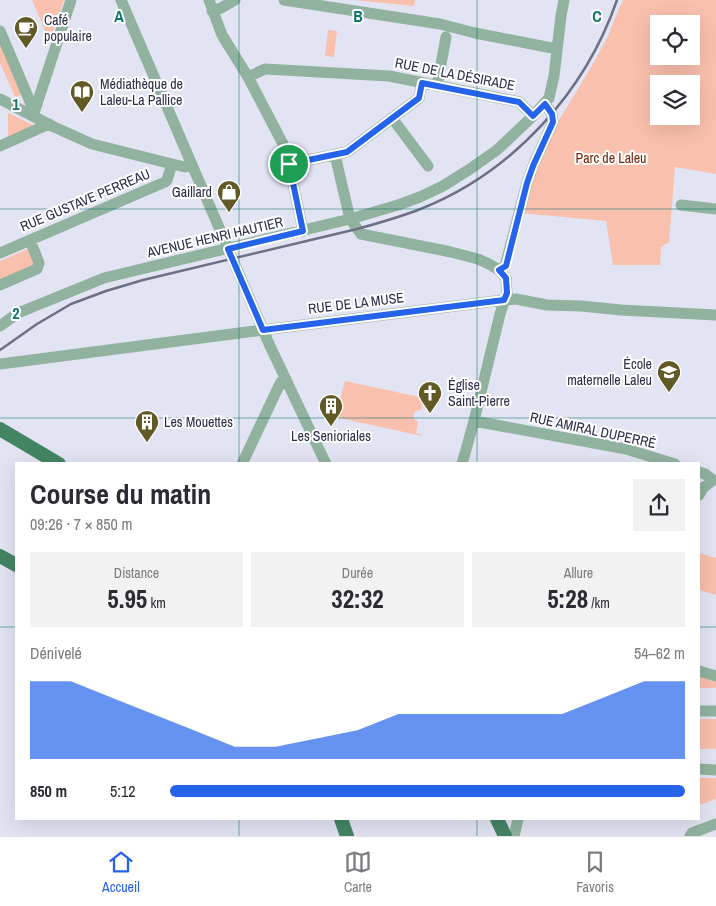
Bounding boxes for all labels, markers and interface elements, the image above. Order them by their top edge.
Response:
text: A [114,5,124,27]
text: B [353,5,363,27]
text: C [592,5,602,27]
place label: Café populaire [44,11,92,45]
cafe icon: Café populaire [13,15,39,49]
map controls [650,15,700,125]
button: locate [650,15,700,65]
street label: RUE DE LA DÉSIRADE [393,54,517,94]
place label: Médiathèque de Laleu-La Pallice [100,75,183,109]
button: layers [650,75,700,125]
library icon: Médiathèque de Laleu-La Pallice [69,79,95,113]
text: 1 [12,93,20,115]
pin [268,143,310,185]
park label: Parc de Laleu [576,149,646,167]
icon: arrive [275,150,303,178]
street label: RUE GUSTAVE PERREAU [17,164,153,236]
shop icon: Gaillard [216,179,242,213]
place label: Gaillard [172,183,212,201]
street label: AVENUE HENRI HAUTIER [144,213,285,262]
street label: RUE DE LA MUSE [307,288,405,318]
text: 2 [12,302,20,324]
place label: École maternelle Laleu [567,355,652,389]
school or university icon: École maternelle Laleu [656,359,682,393]
place label: Église Saint-Pierre [448,376,510,410]
church icon: Église Saint-Pierre [417,380,443,414]
building icon: Les Senioriales [318,393,344,427]
street label: RUE AMIRAL DUPERRÉ [528,408,658,452]
building icon: Les Mouettes [134,409,160,443]
place label: Les Mouettes [164,413,233,431]
place label: Les Senioriales [291,427,371,445]
text: Course du matin [30,475,211,513]
button: share [633,479,685,531]
text: 09:26 · 7 × 850 m [30,513,133,535]
text: Distance [114,564,159,582]
text: Durée [342,564,373,582]
text: Allure [564,564,593,582]
text: 5.95 [107,582,147,616]
text: 32:32 [331,582,384,616]
text: 5:28 [547,582,588,616]
text: km [147,594,166,612]
text: /km [588,594,610,612]
text: Dénivelé [30,642,82,664]
text: 54–62 m [634,642,685,664]
text: 850 m [30,780,67,802]
text: 5:12 [110,780,136,802]
tab: Accueil [102,848,140,896]
tab: Carte [344,848,372,896]
tab: Favoris [576,848,614,896]

